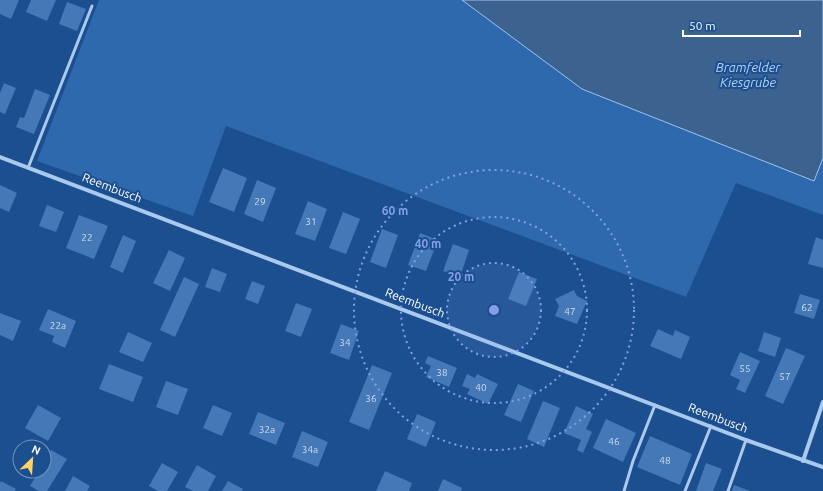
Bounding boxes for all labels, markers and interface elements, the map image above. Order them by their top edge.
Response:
scale bar [683,12,800,38]
text: 50 m [689,19,716,32]
water label: Bramfelder Kiesgrube [716,60,781,89]
street label: Reembusch [81,170,144,205]
house number: 29 [254,196,266,207]
text: 60 m [382,204,408,217]
house number: 31 [305,216,317,227]
house number: 22 [81,232,93,243]
text: 40 m [415,237,441,250]
text: 20 m [448,270,474,283]
street label: Reembusch [384,285,447,320]
house number: 62 [801,302,813,313]
centre of rings [487,303,501,317]
house number: 47 [564,306,576,317]
house number: 22a [50,320,66,331]
house number: 34 [339,337,351,348]
house number: 55 [739,363,751,374]
house number: 38 [436,367,448,378]
house number: 57 [779,371,791,382]
house number: 40 [475,382,487,393]
house number: 36 [365,393,377,404]
street label: Reembusch [687,400,750,435]
house number: 32a [259,424,275,435]
house number: 46 [608,436,620,447]
north arrow [12,439,52,479]
text: N [30,443,42,457]
house number: 34a [302,444,318,455]
house number: 48 [659,455,671,466]

